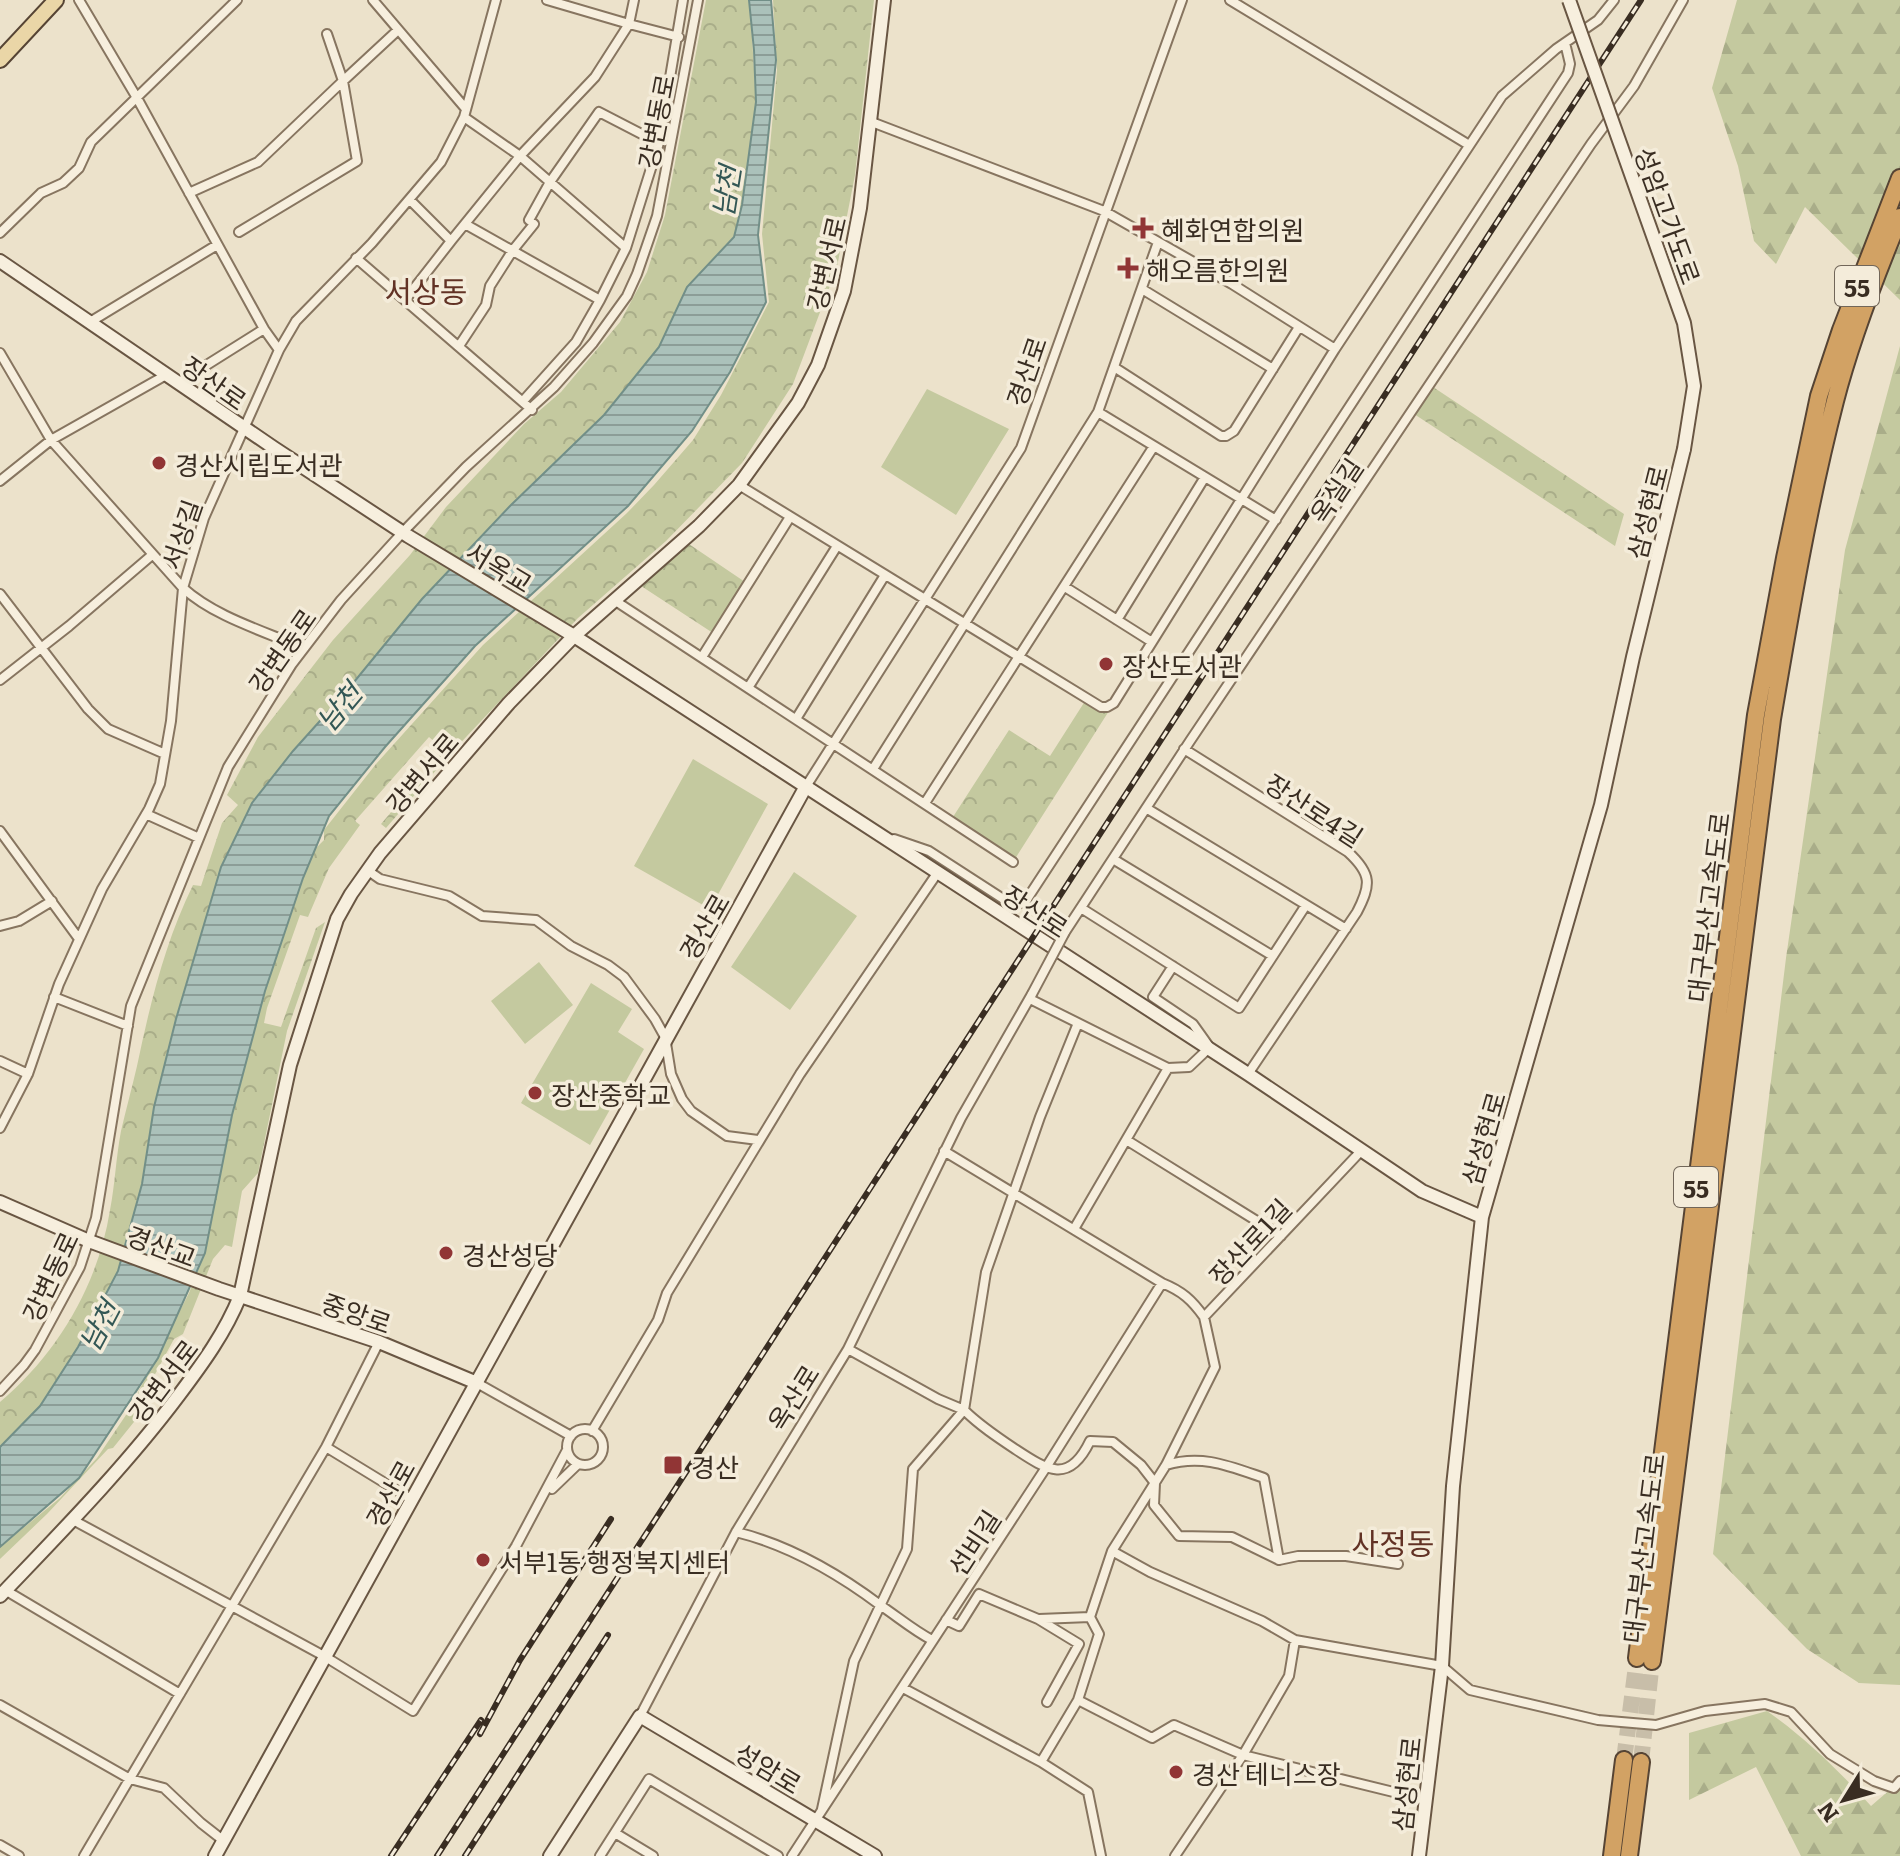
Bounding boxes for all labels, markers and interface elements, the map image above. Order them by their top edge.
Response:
street label: 강변동로 [627,70,683,172]
street label: 성암고가도로 [1626,141,1712,289]
water label: 남천 [700,159,750,220]
place label: 혜화연합의원 [1161,209,1305,248]
street label: 강변서로 [795,212,855,314]
marker: 혜화연합의원 [1132,217,1154,239]
place label: 해오름한의원 [1146,249,1290,288]
marker: 해오름한의원 [1117,257,1139,279]
road number: 55 [1835,266,1879,306]
district label: 서상동 [385,268,467,312]
street label: 경산로 [995,331,1055,411]
street label: 장산로 [174,345,256,419]
place label: 경산시립도서관 [175,444,343,483]
street label: 옥실길 [1299,449,1371,531]
marker: 경산시립도서관 [150,454,168,472]
street label: 삼성현로 [1616,461,1676,563]
street label: 서상길 [150,494,210,574]
street label: 서옥교 [459,531,541,601]
street label: 강변동로 [238,600,324,700]
place label: 장산도서관 [1122,645,1242,684]
marker: 장산도서관 [1097,655,1115,673]
water label: 남천 [305,670,373,739]
street label: 강변서로 [375,723,467,821]
street label: 장산로4길 [1258,763,1372,855]
street label: 대구부산고속도로 [1676,810,1738,1004]
street label: 장산로 [995,874,1077,946]
street label: 경산로 [668,885,738,967]
place label: 장산중학교 [551,1074,671,1113]
marker: 장산중학교 [526,1084,544,1102]
street label: 삼성현로 [1450,1087,1514,1189]
road number: 55 [1674,1167,1718,1207]
street label: 장산로1길 [1199,1189,1299,1293]
street label: 경산교 [122,1214,202,1276]
street label: 강변동로 [11,1224,87,1328]
place label: 경산성당 [462,1234,558,1273]
marker: 경산성당 [437,1244,455,1262]
street label: 중앙로 [317,1282,397,1342]
water label: 남천 [67,1290,130,1358]
street label: 강변서로 [118,1330,206,1430]
street label: 옥산로 [756,1356,828,1438]
place label: 경산 [691,1446,739,1485]
street label: 대구부산고속도로 [1611,1451,1673,1645]
street label: 경산로 [355,1452,423,1534]
marker: 경산 [662,1454,684,1476]
street label: 선비길 [937,1501,1009,1583]
district label: 사정동 [1352,1520,1434,1564]
place label: 서부1동 행정복지센터 [499,1541,730,1580]
marker: 서부1동 행정복지센터 [474,1551,492,1569]
street label: 성암로 [728,1732,810,1802]
street label: 삼성현로 [1381,1734,1429,1834]
place label: 경산 테니스장 [1192,1753,1341,1792]
north arrow [1804,1760,1884,1840]
marker: 경산 테니스장 [1167,1763,1185,1781]
text: N [1808,1796,1846,1830]

